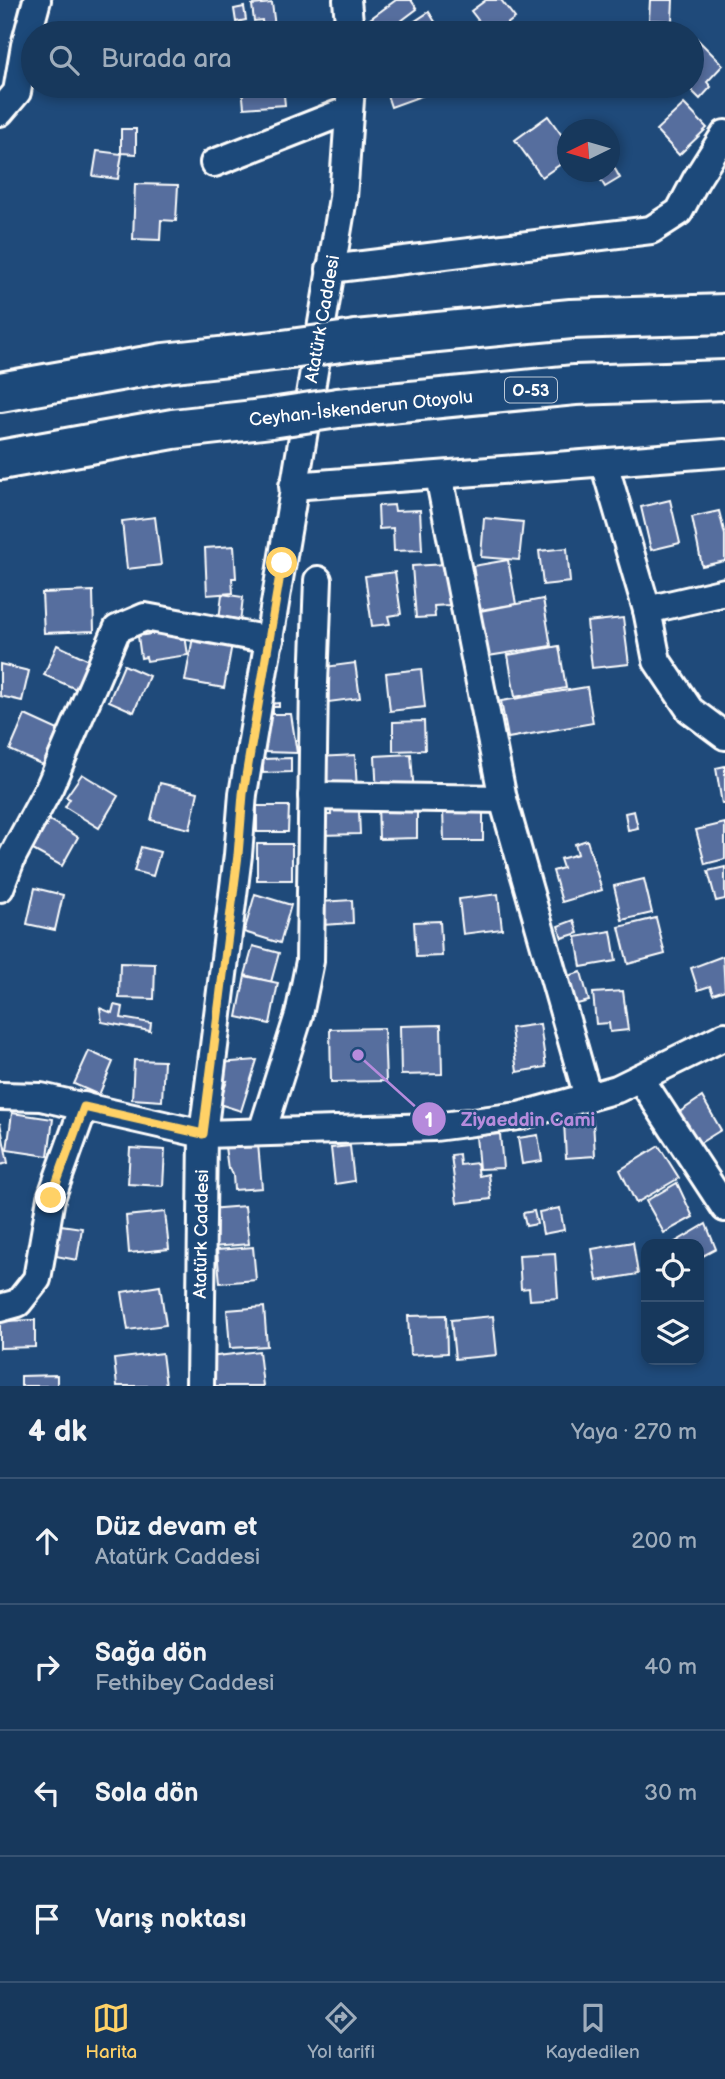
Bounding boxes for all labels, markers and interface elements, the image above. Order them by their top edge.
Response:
search box [21,21,704,98]
icon: search [45,41,83,79]
text: Burada ara [101,44,232,75]
north arrow [557,119,620,182]
street label: Atatürk Caddesi [301,254,344,385]
road number: O-53 [505,378,557,402]
street label: Ceyhan-İskenderun Otoyolu [248,385,474,431]
route start [266,547,297,578]
callout: Ziyaeddin Cami [411,1099,609,1139]
text: 1 [425,1108,433,1133]
text: Ziyaeddin Cami [461,1109,596,1132]
street label: Atatürk Caddesi [190,1169,213,1299]
route end [35,1182,66,1213]
map controls [641,1239,704,1365]
button: locate [641,1239,704,1302]
button: layers [641,1302,704,1365]
text: 4 dk [28,1414,87,1450]
text: Yaya · 270 m [571,1418,697,1446]
text: Düz devam et [95,1512,257,1543]
icon: ahead [28,1522,66,1560]
text: 200 m [631,1527,697,1555]
text: Atatürk Caddesi [95,1543,260,1571]
text: Sağa dön [95,1638,207,1669]
icon: right [28,1648,66,1686]
text: 40 m [644,1653,697,1681]
text: Fethibey Caddesi [95,1669,275,1697]
icon: left [28,1774,66,1812]
text: Sola dön [95,1778,199,1809]
text: 30 m [644,1779,697,1807]
icon: arrive [28,1900,66,1938]
text: Varış noktası [95,1904,246,1935]
tab: Harita [85,1999,137,2064]
tab: Yol tarifi [308,1999,375,2064]
tab: Kaydedilen [545,1999,640,2064]

